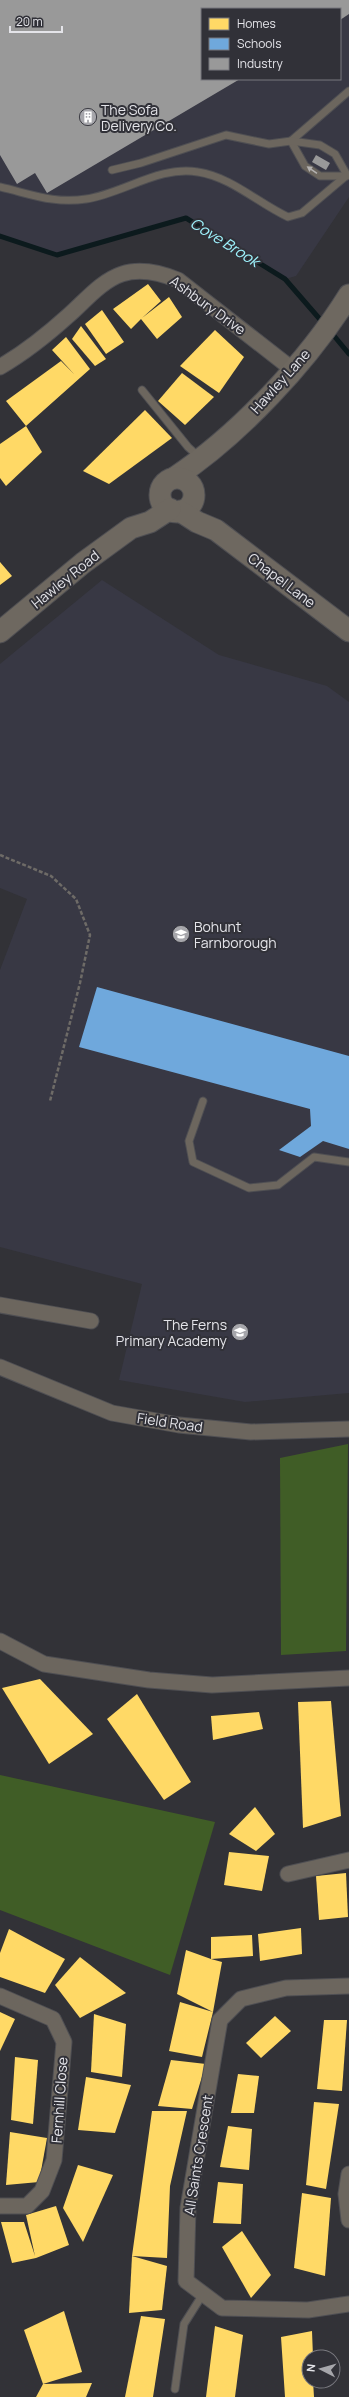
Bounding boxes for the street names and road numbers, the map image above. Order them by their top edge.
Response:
street label: Ashbury Drive [166,271,250,339]
street label: Hawley Lane [246,345,314,417]
street label: Hawley Road [27,546,103,612]
street label: Chapel Lane [244,548,320,612]
street label: Field Road [136,1408,204,1436]
street label: Fernhill Close [47,2056,71,2144]
street label: All Saints Crescent [179,2093,217,2217]

